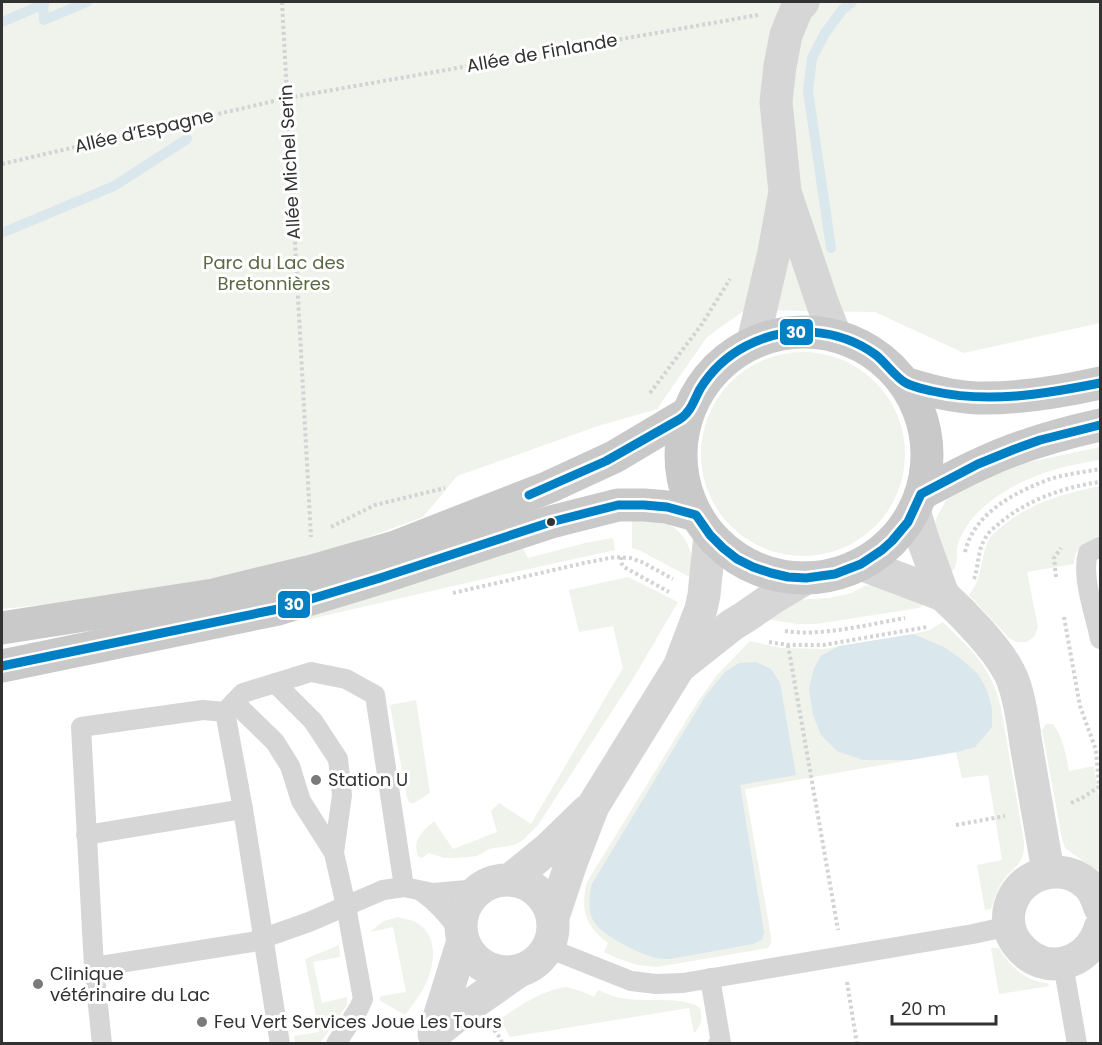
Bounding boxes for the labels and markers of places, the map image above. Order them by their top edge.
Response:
unlabelled marker [545,516,557,528]
place label: Station U [328,767,408,792]
marker: Station U [309,773,323,787]
place label: Clinique vétérinaire du Lac [50,961,210,1007]
marker: Clinique vétérinaire du Lac [31,977,45,991]
place label: Feu Vert Services Joue Les Tours [214,1009,502,1034]
marker: Feu Vert Services Joue Les Tours [195,1015,209,1029]

